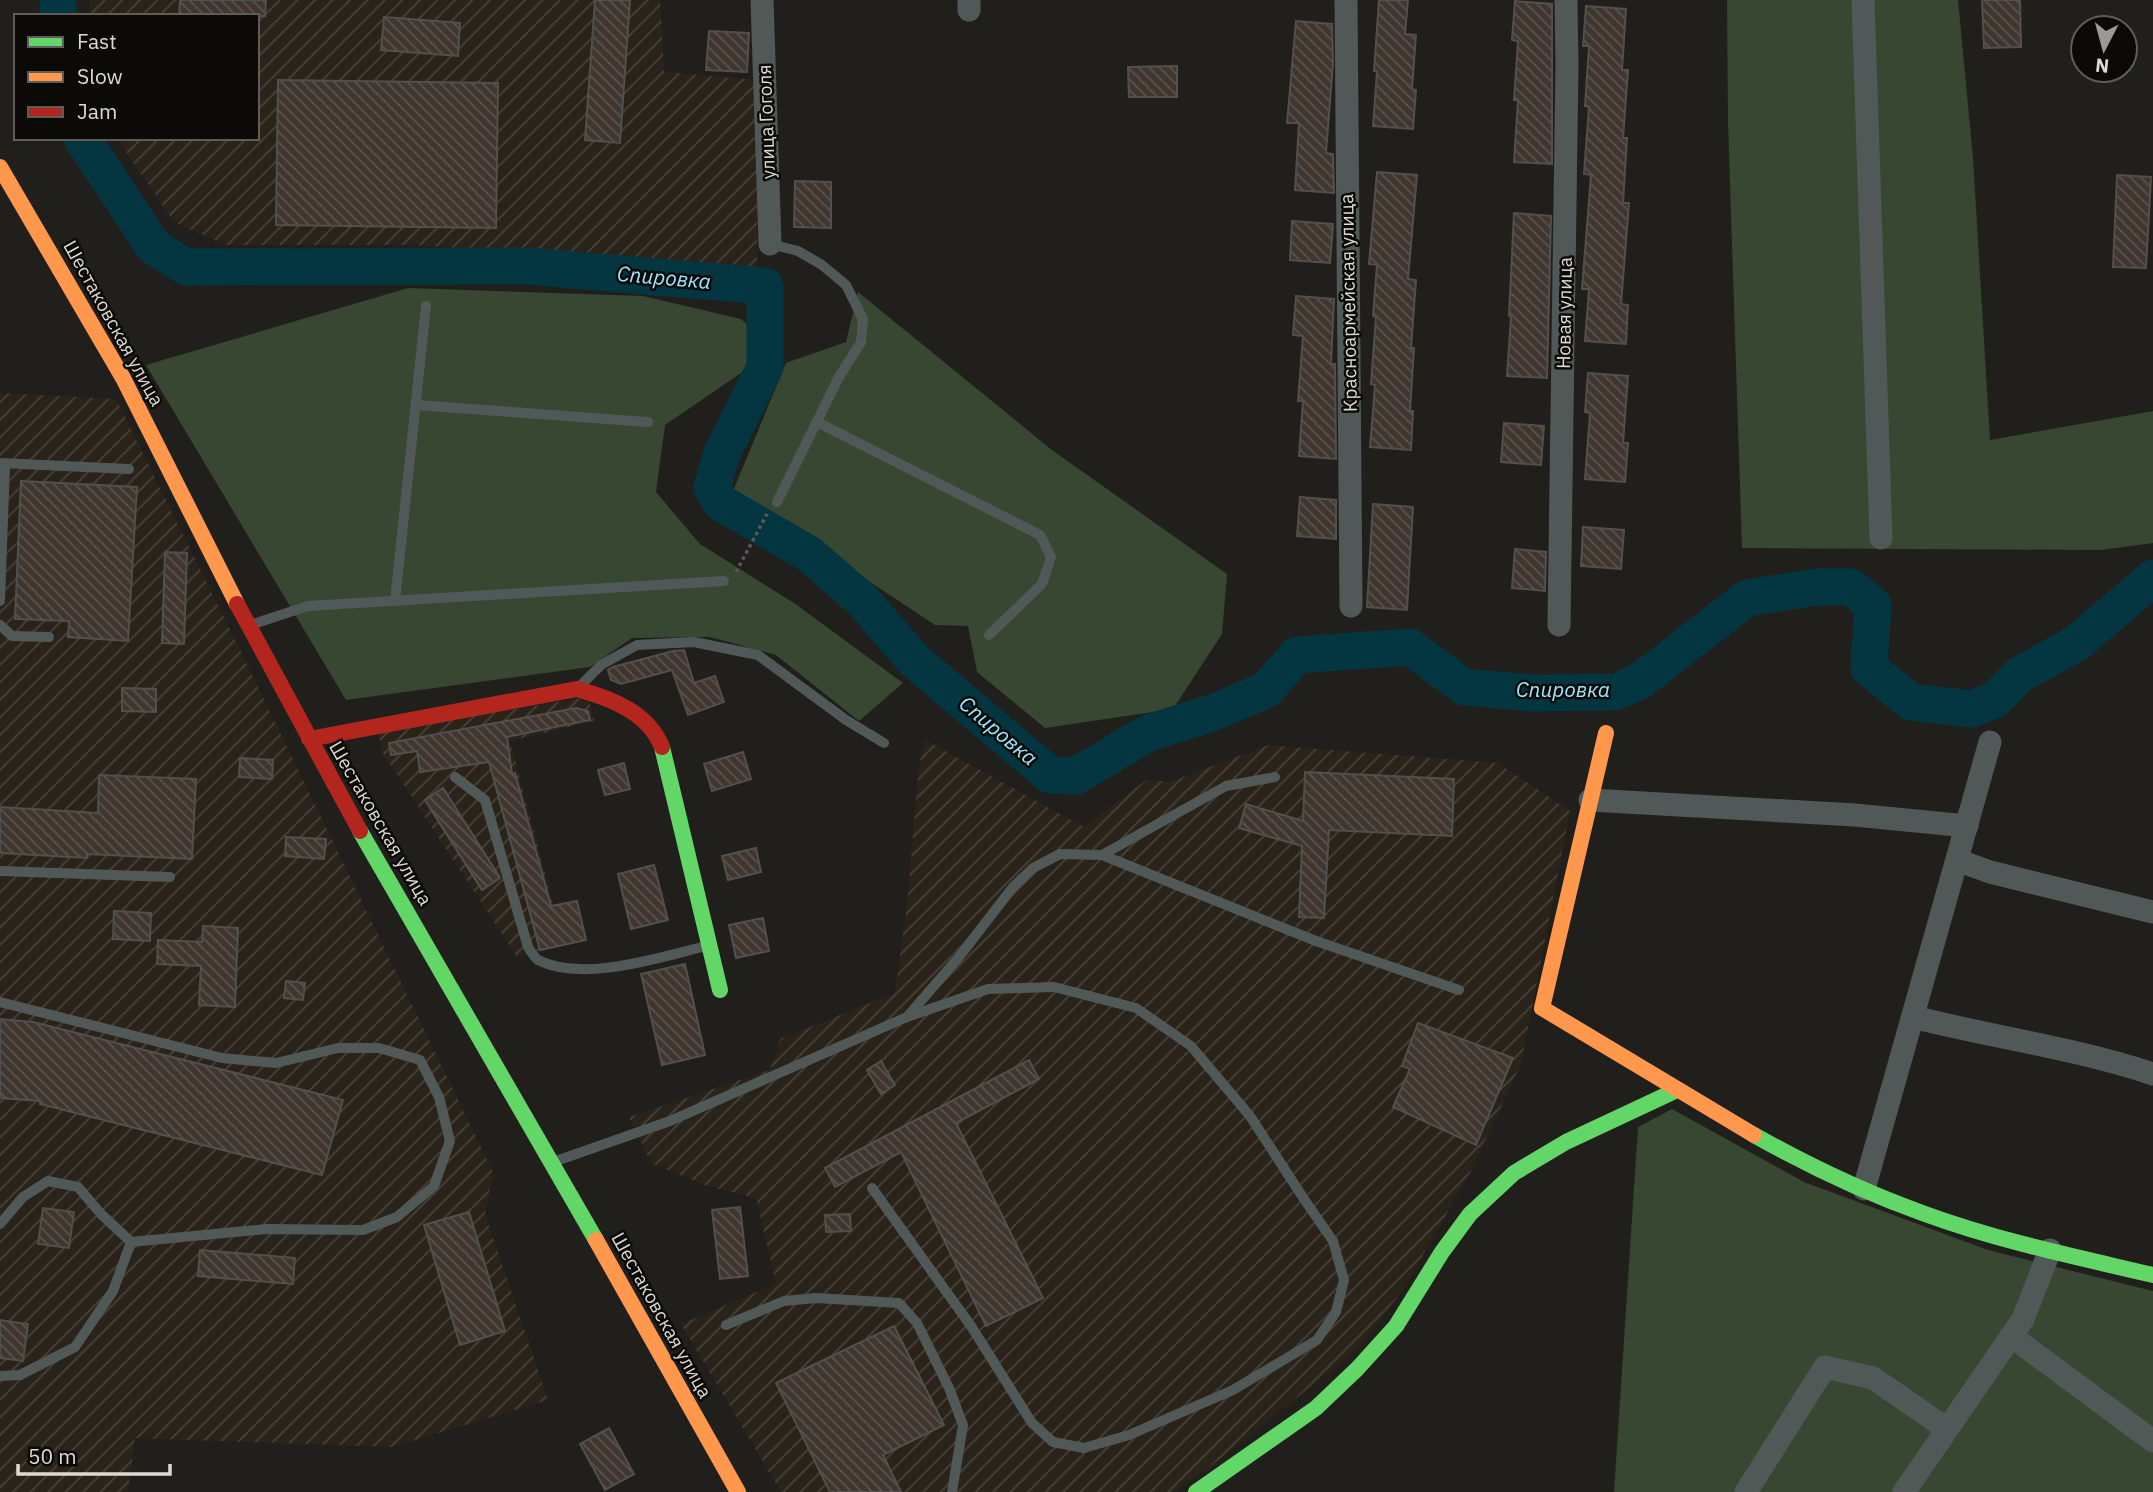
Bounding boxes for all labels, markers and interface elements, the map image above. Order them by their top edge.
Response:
legend [14,14,259,140]
north arrow [2069,14,2139,84]
text: Fast [77,27,117,55]
text: N [2094,53,2110,79]
text: Slow [77,62,123,90]
street label: улица Гоголя [752,64,780,180]
text: Jam [77,97,117,125]
street label: Красноармейская улица [1334,194,1362,412]
street label: Шестаковская улица [58,236,170,410]
street label: Новая улица [1551,257,1577,369]
water label: Спировка [616,259,712,295]
water label: Спировка [1516,675,1610,703]
water label: Спировка [954,689,1044,771]
street label: Шестаковская улица [324,737,438,909]
street label: Шестаковская улица [606,1228,718,1402]
scale bar [18,1432,170,1476]
text: 50 m [28,1442,77,1470]

